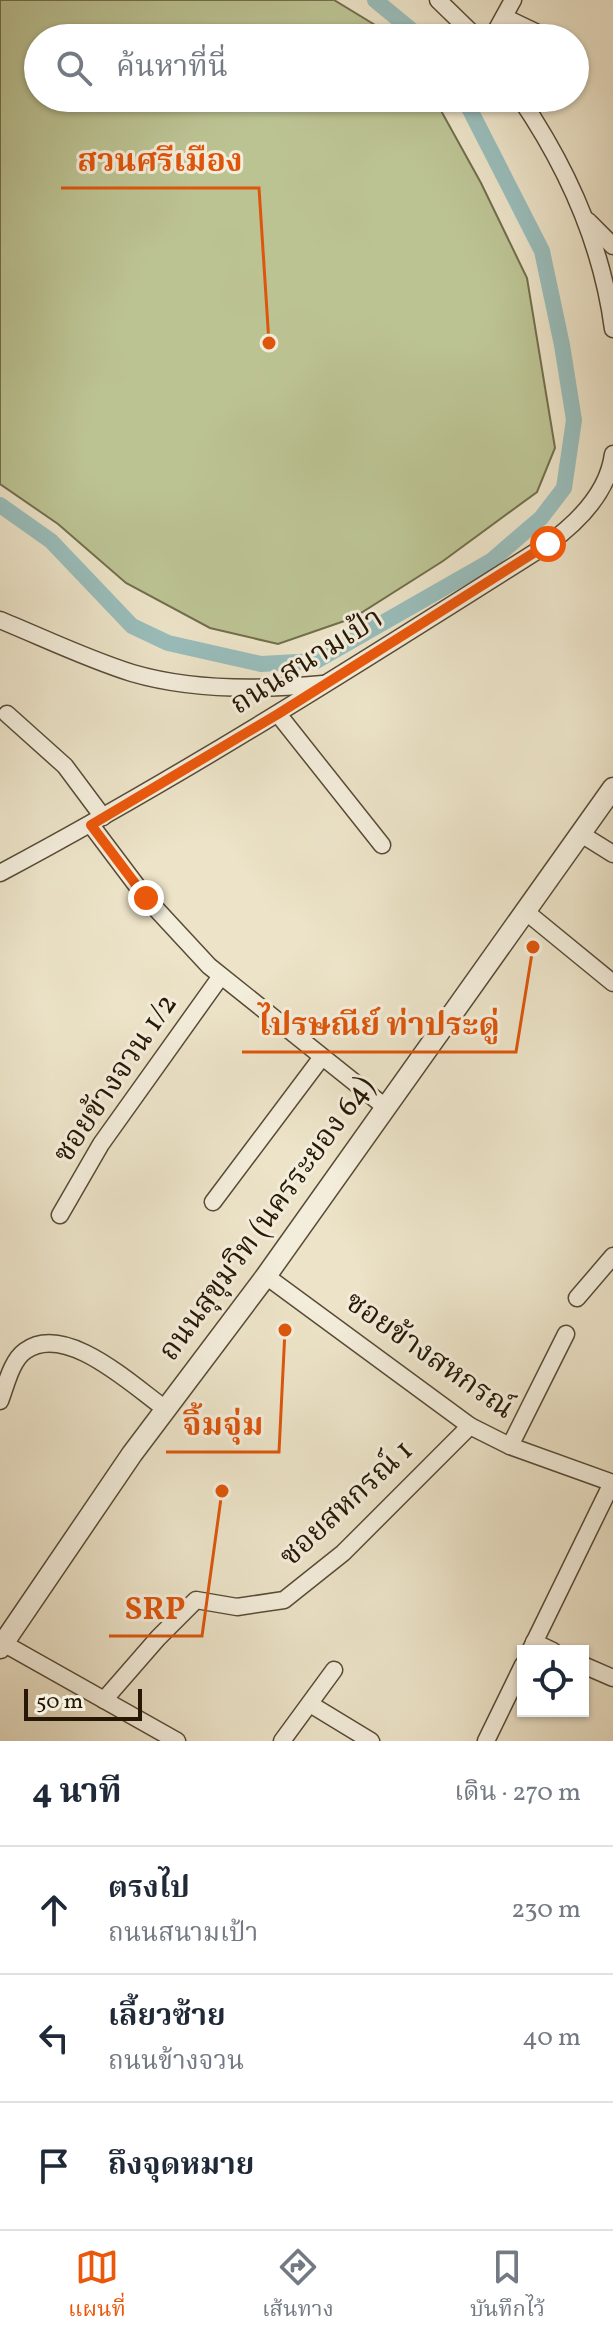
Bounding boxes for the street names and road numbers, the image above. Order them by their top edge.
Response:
street label: ถนนสนามเป้า [222,598,392,726]
street label: ซอยข้างจวน 1/2 [44,986,188,1172]
street label: ถนนสุขุมวิท (นครระยอง 64) [149,1068,385,1370]
street label: ซอยข้างสหกรณ์ [336,1282,522,1430]
street label: ซอยสหกรณ์ 1 [271,1431,423,1577]

